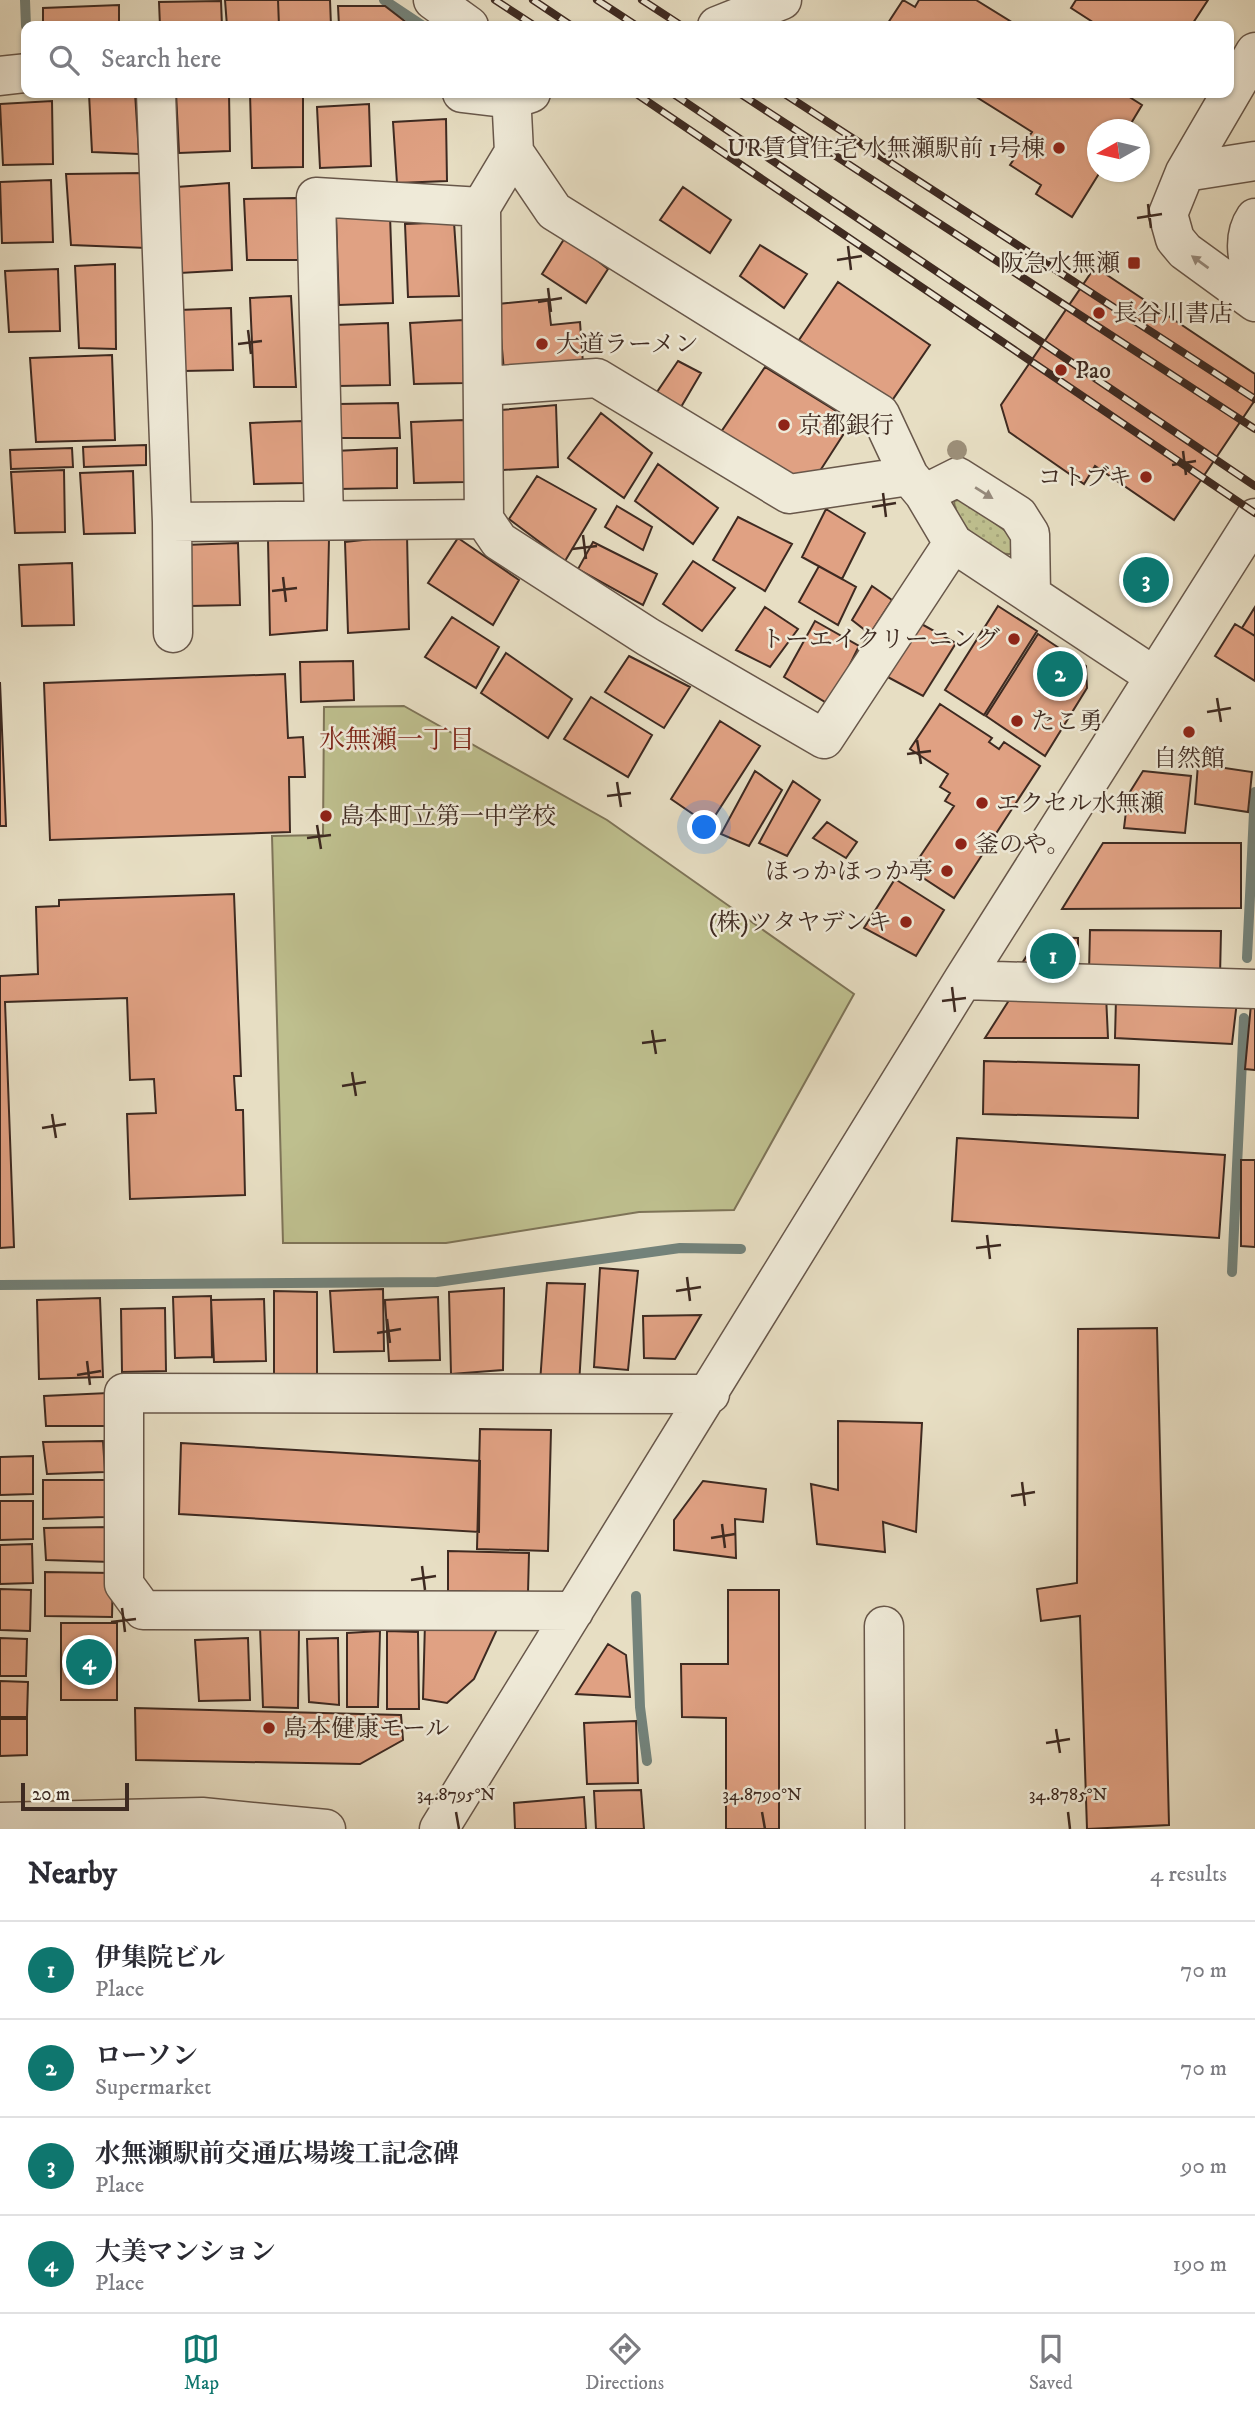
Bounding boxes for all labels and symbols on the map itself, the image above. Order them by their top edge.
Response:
north arrow [1087,119,1150,182]
place label: UR賃貸住宅 水無瀬駅前 1号棟 [727,134,1045,164]
marker: UR賃貸住宅 水無瀬駅前 1号棟 [1051,140,1067,156]
place label: 阪急水無瀬 [1000,249,1120,279]
marker: 阪急水無瀬 [1126,255,1142,271]
one-way arrow [1191,255,1209,269]
place label: 長谷川書店 [1113,299,1233,329]
marker: 長谷川書店 [1091,305,1107,321]
place label: 大道ラーメン [556,330,699,360]
marker: 大道ラーメン [534,336,550,352]
place label: Pao [1075,356,1111,386]
marker: Pao [1053,362,1069,378]
place label: 京都銀行 [798,411,894,441]
marker: 京都銀行 [776,417,792,433]
place label: コトブキ [1038,463,1132,493]
marker: コトブキ [1138,469,1154,485]
one-way arrow [974,487,993,500]
pin: 3 [1123,554,1169,606]
place label: トーエイクリーニング [761,625,1000,655]
marker: トーエイクリーニング [1006,631,1022,647]
pin: 2 [1037,648,1083,700]
place label: たこ勇 [1031,707,1103,737]
marker: たこ勇 [1009,713,1025,729]
district label: 水無瀬一丁目 [319,724,475,757]
marker: 自然館 [1181,724,1197,740]
place label: 自然館 [1153,744,1225,774]
place label: エクセル水無瀬 [996,789,1164,819]
marker: エクセル水無瀬 [974,795,990,811]
place label: 島本町立第一中学校 [340,802,556,832]
marker: 島本町立第一中学校 [318,808,334,824]
your location [687,810,721,844]
place label: 釜のや。 [975,830,1071,860]
marker: 釜のや。 [953,836,969,852]
place label: ほっかほっか亭 [765,857,933,887]
marker: ほっかほっか亭 [939,863,955,879]
place label: (株)ツタヤデンキ [709,908,892,938]
marker: (株)ツタヤデンキ [898,914,914,930]
pin: 1 [1030,930,1076,982]
pin: 4 [66,1636,112,1688]
place label: 島本健康モール [283,1714,450,1744]
marker: 島本健康モール [261,1720,277,1736]
scale bar [21,1780,130,1812]
text: 34.8795°N [417,1784,496,1806]
text: 34.8790°N [722,1784,802,1806]
text: 34.8785°N [1029,1784,1108,1806]

